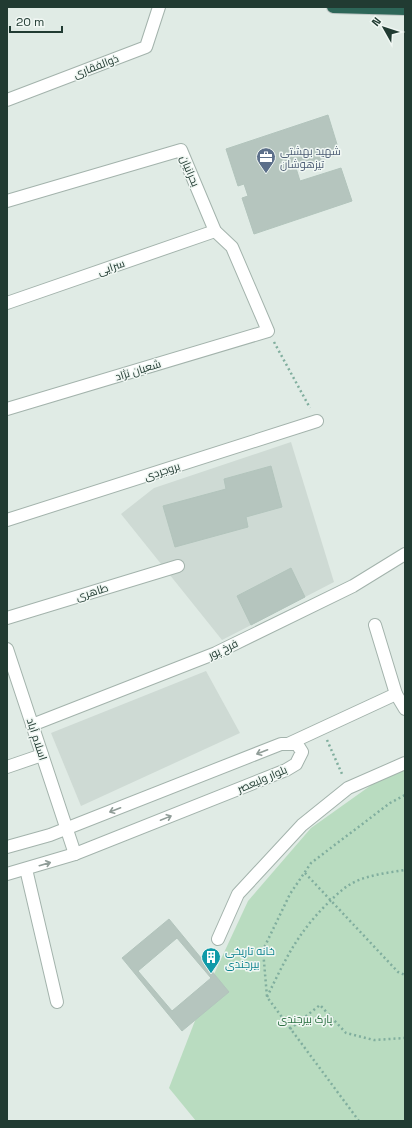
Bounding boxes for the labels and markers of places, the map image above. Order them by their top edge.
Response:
place label: شهید بهشتی تیزهوشان [280,144,341,171]
office icon: شهید بهشتی تیزهوشان [255,146,277,174]
place label: خانه تاریخی بیرجندی [225,944,275,971]
building icon: خانه تاریخی بیرجندی [200,946,222,974]

